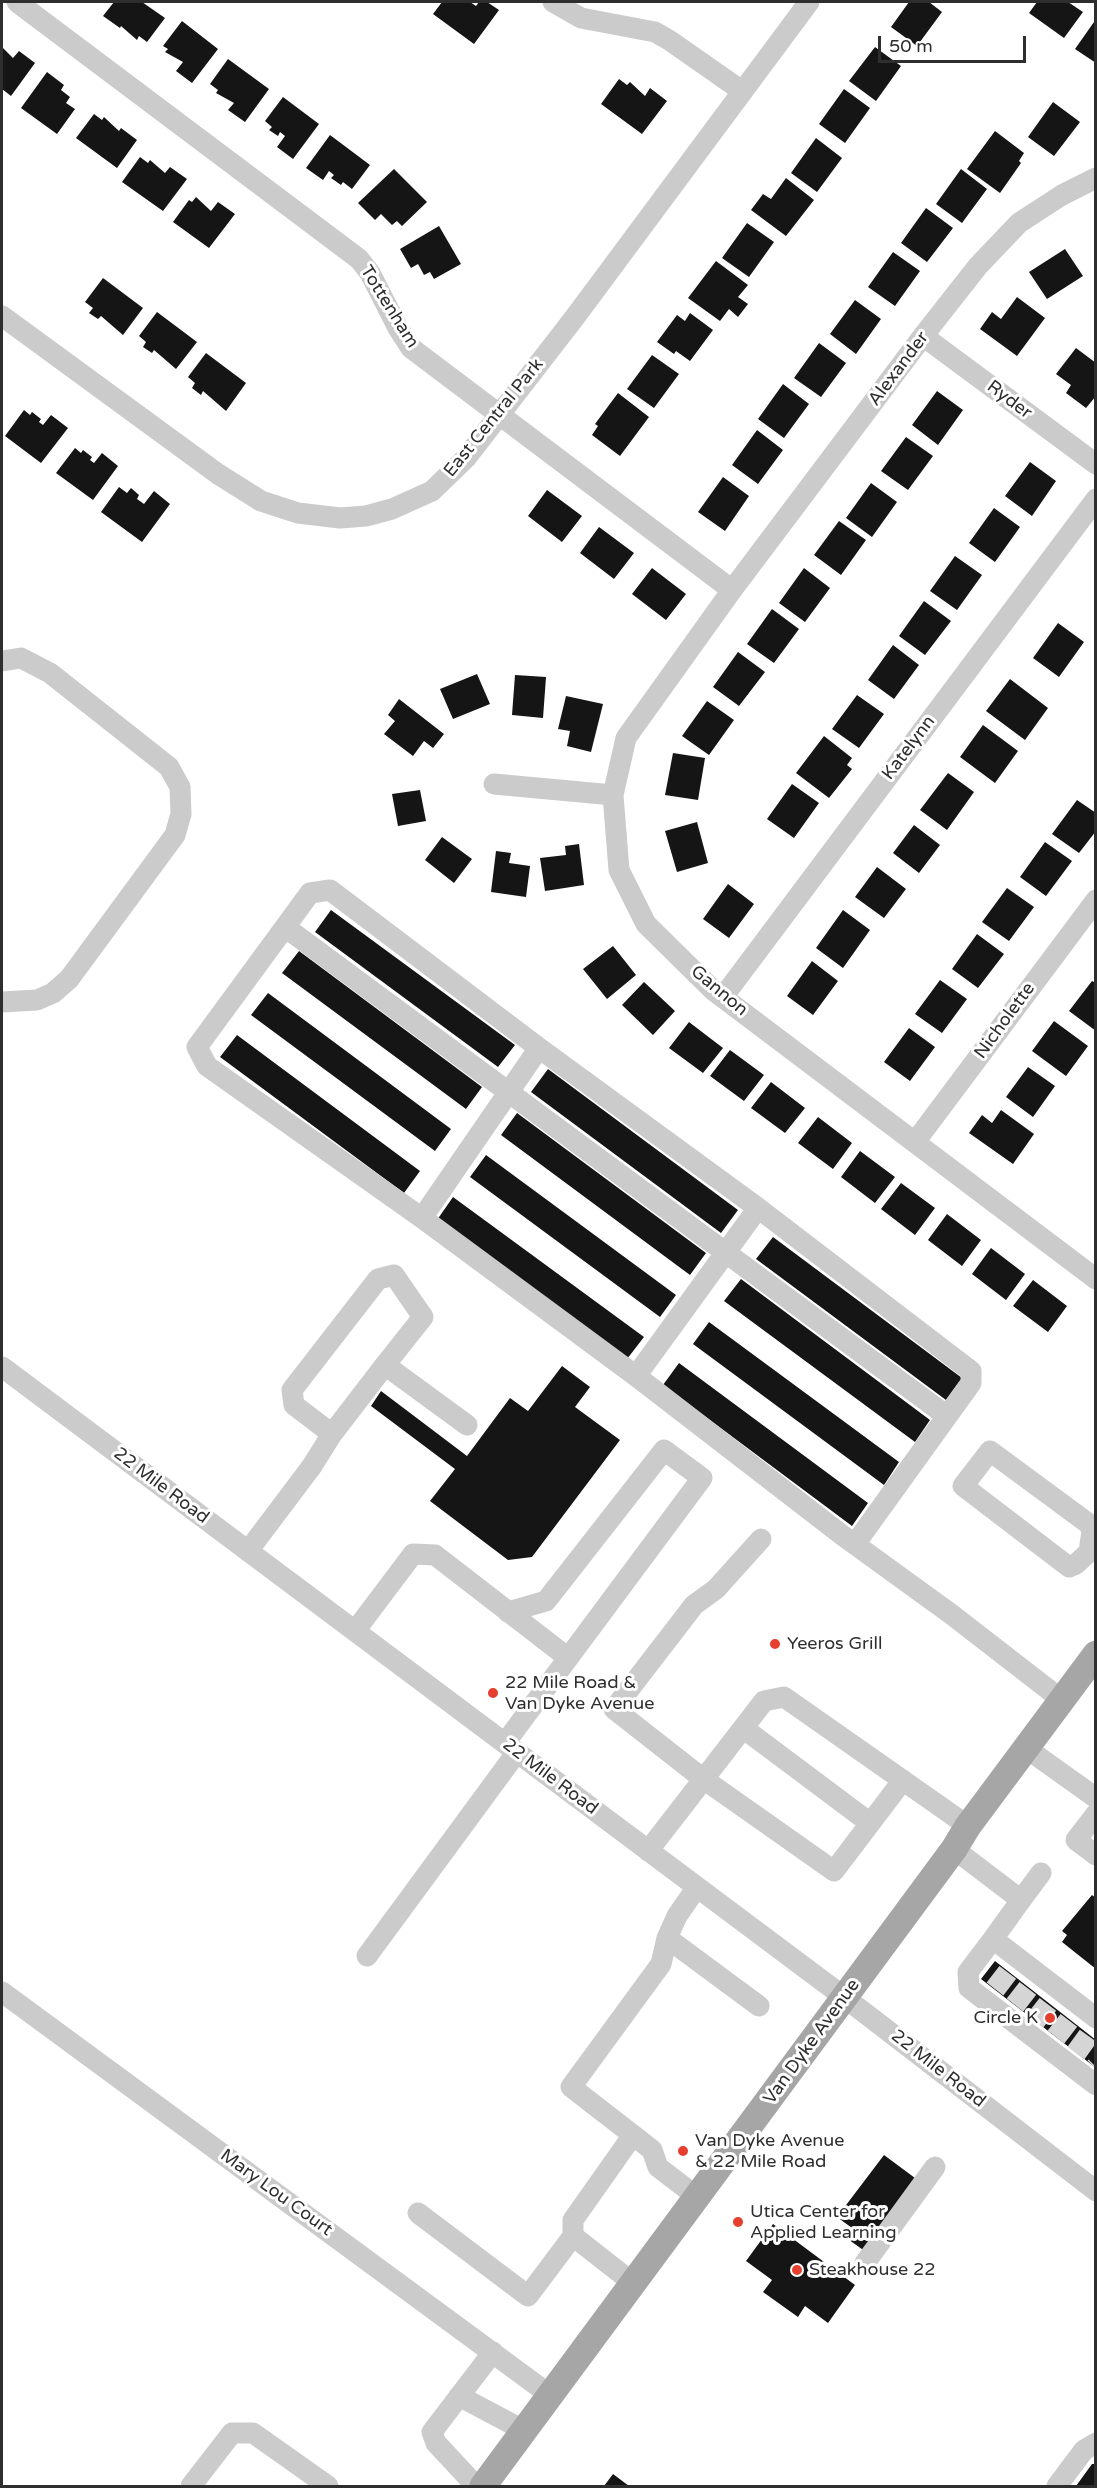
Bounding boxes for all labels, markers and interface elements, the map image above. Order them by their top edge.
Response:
scale bar [881,24,1030,62]
text: 50 m [889,35,933,57]
street label: Tottenham [355,262,423,352]
street label: Alexander [864,328,934,410]
street label: East Central Park [440,354,548,482]
street label: Ryder [982,376,1036,424]
street label: Katelynn [878,712,940,784]
street label: Gannon [686,961,752,1021]
street label: Nicholette [970,979,1040,1063]
street label: 22 Mile Road [109,1443,213,1529]
place label: Yeeros Grill [787,1633,882,1655]
marker: Yeeros Grill [768,1637,782,1651]
place label: 22 Mile Road & Van Dyke Avenue [505,1672,654,1714]
marker: 22 Mile Road & Van Dyke Avenue [486,1686,500,1700]
street label: 22 Mile Road [498,1734,602,1820]
street label: Van Dyke Avenue [759,1975,865,2109]
place label: Circle K [973,2007,1038,2029]
marker: Circle K [1043,2011,1057,2025]
street label: 22 Mile Road [887,2026,989,2112]
place label: Van Dyke Avenue & 22 Mile Road [695,2130,844,2172]
marker: Van Dyke Avenue & 22 Mile Road [676,2144,690,2158]
street label: Mary Lou Court [216,2145,336,2241]
place label: Utica Center for Applied Learning [750,2201,897,2244]
marker: Utica Center for Applied Learning [731,2215,745,2229]
place label: Steakhouse 22 [809,2259,936,2281]
marker: Steakhouse 22 [790,2263,804,2277]

